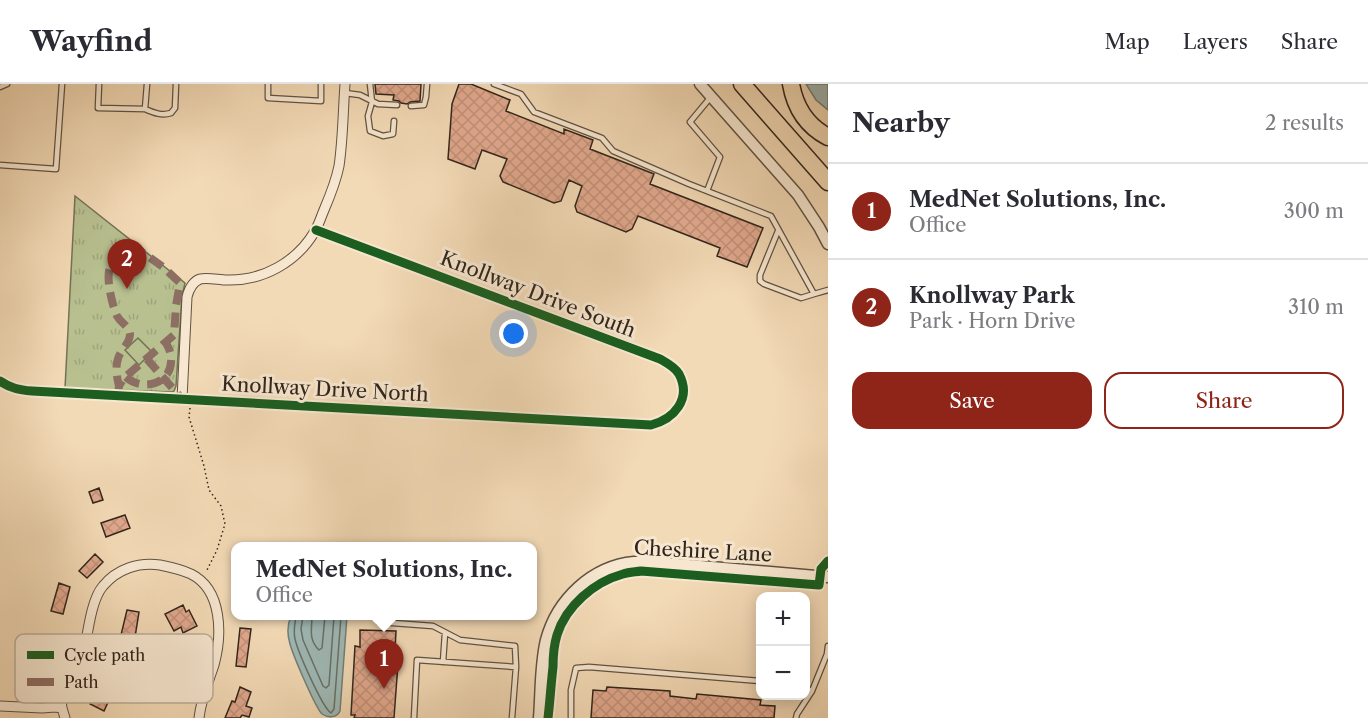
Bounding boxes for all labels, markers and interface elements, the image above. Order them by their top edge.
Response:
text: Wayfind [30,24,152,58]
text: Map [1105,29,1150,54]
text: Layers [1183,29,1248,54]
text: Share [1281,29,1338,54]
text: Nearby [852,107,950,139]
text: 2 results [1265,111,1344,135]
text: MedNet Solutions, Inc. [909,186,1166,213]
text: 1 [867,199,876,223]
text: 300 m [1284,199,1344,223]
text: Office [909,213,967,237]
pin: 2 [108,240,146,289]
street label: Knollway Drive South [437,246,640,343]
text: Knollway Park [909,282,1075,309]
text: 2 [866,295,877,319]
text: 310 m [1288,295,1344,319]
text: Park · Horn Drive [909,309,1075,333]
your location [499,319,528,348]
street label: Knollway Drive North [221,372,430,406]
button: Save [852,372,1092,429]
button: Share [1104,372,1344,429]
street label: Cheshire Lane [633,535,773,567]
popup [231,542,537,620]
text: MedNet Solutions, Inc. [255,556,513,583]
text: Office [255,583,313,607]
map controls [756,592,810,700]
button: + [756,592,810,646]
legend [15,634,213,703]
pin: 1 [364,640,404,689]
text: Cycle path [64,645,145,665]
button: − [756,646,810,700]
text: Path [64,672,98,692]

